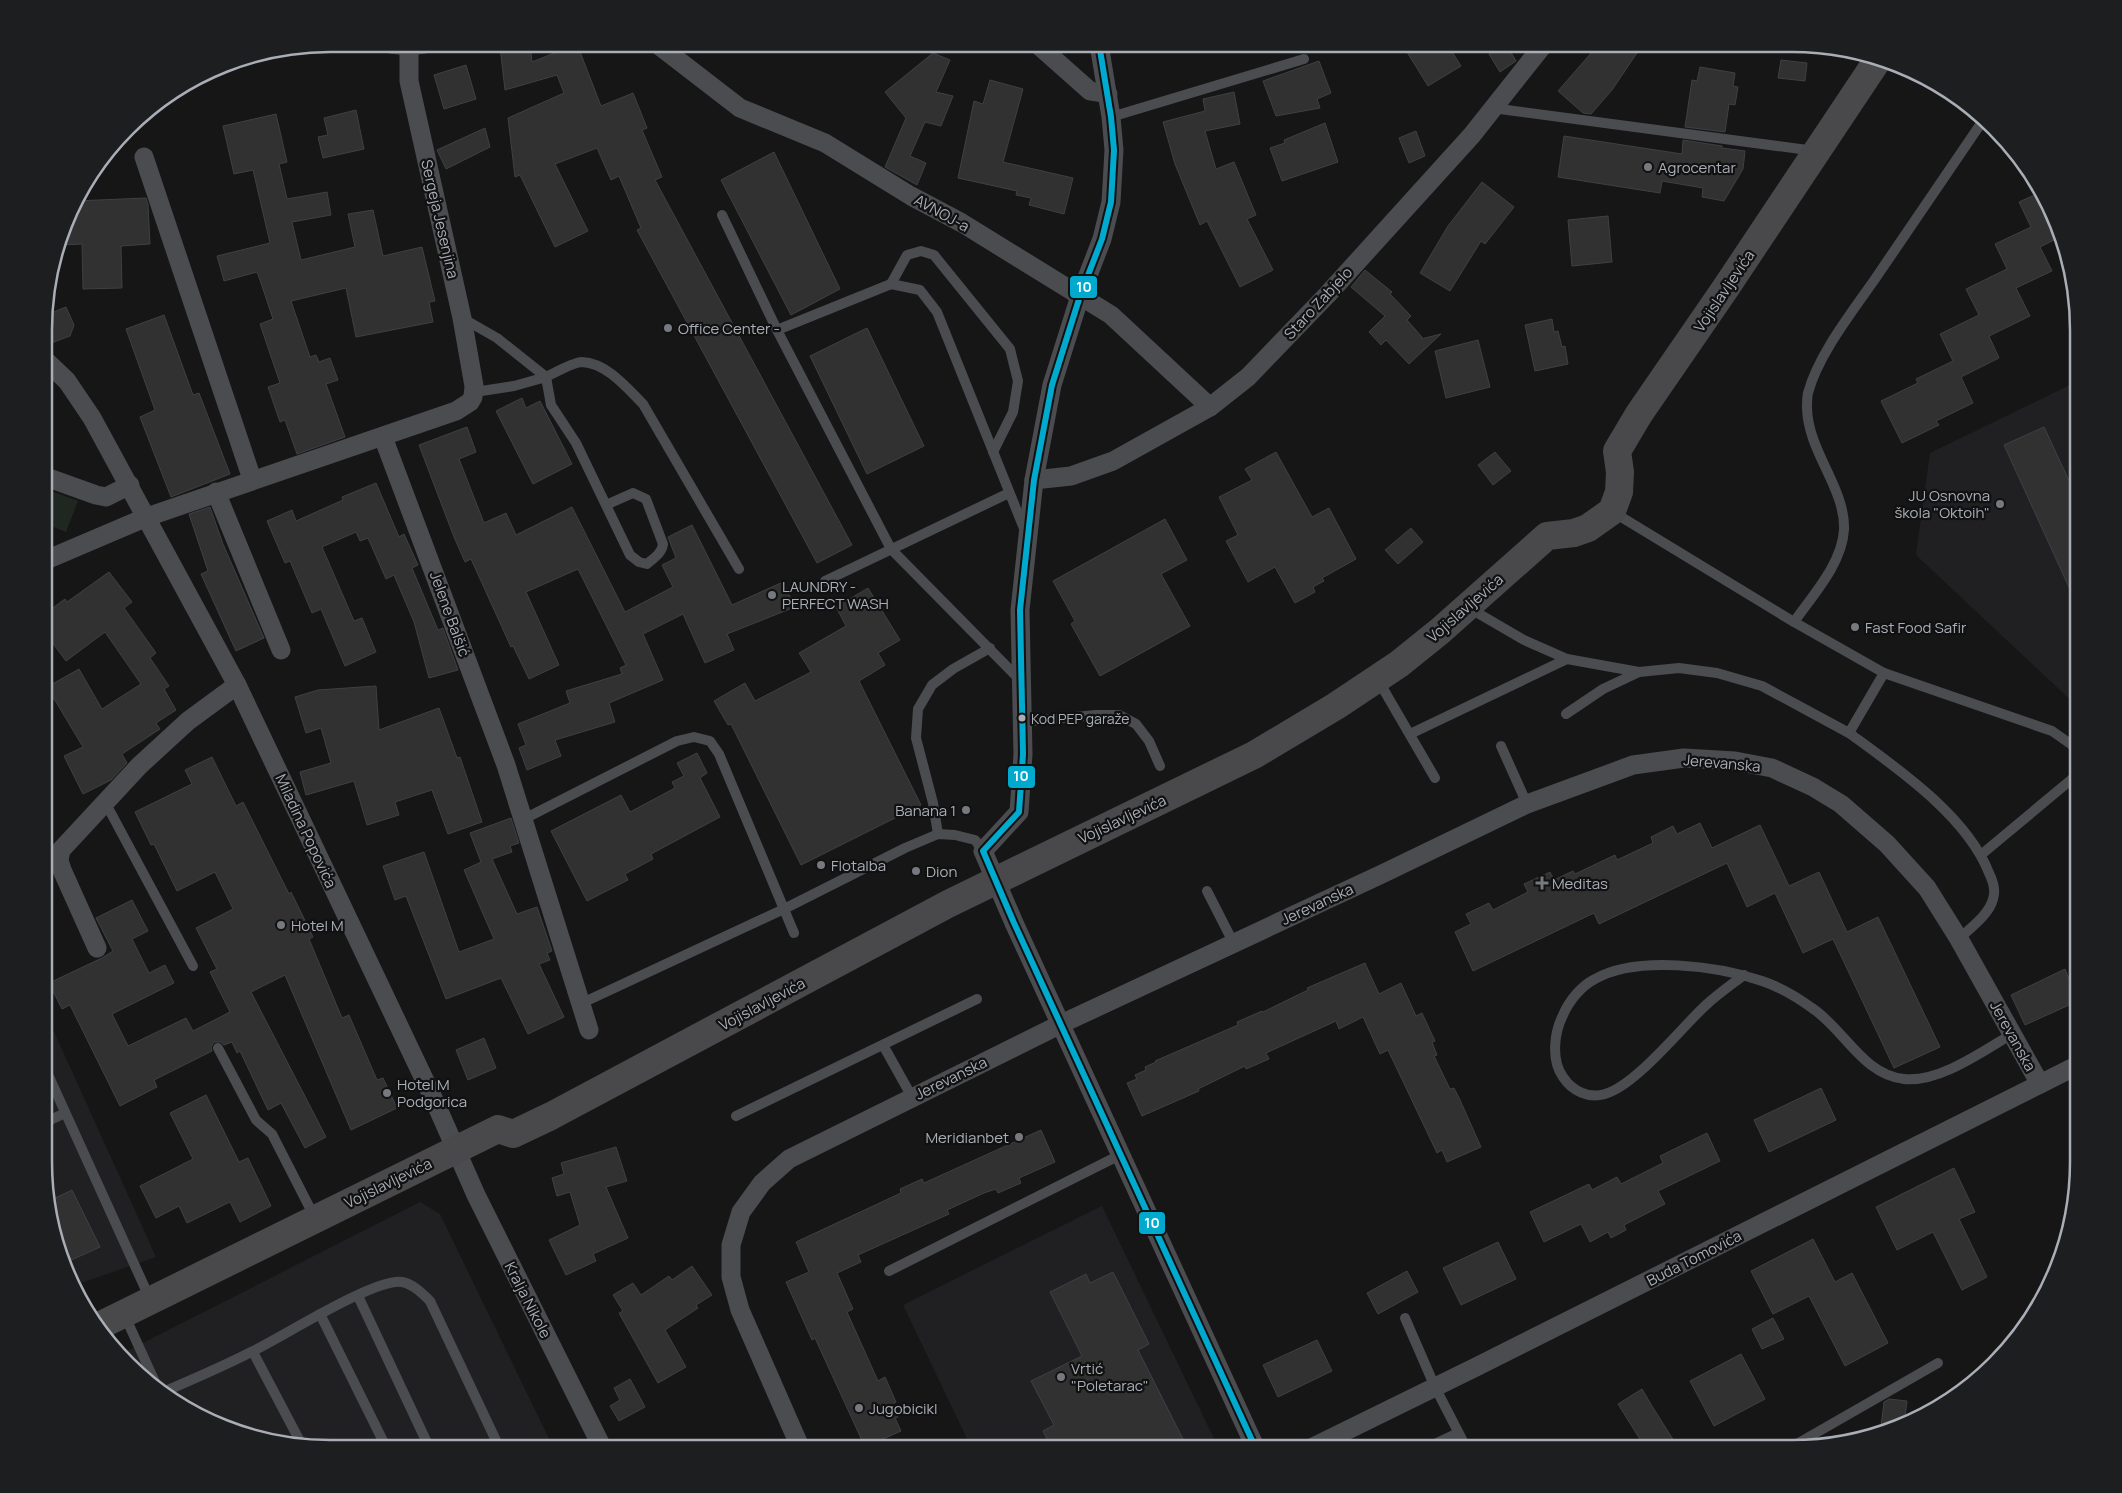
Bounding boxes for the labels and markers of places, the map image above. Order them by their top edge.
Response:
place label: Agrocentar [1658,157,1736,178]
marker: Agrocentar [1642,161,1654,173]
place label: Office Center - [678,318,780,339]
marker: Office Center - [662,322,674,334]
place label: JU Osnovna škola "Oktoih" [1894,485,1990,523]
marker: JU Osnovna škola "Oktoih" [1994,498,2006,510]
place label: LAUNDRY - PERFECT WASH [782,576,889,614]
marker: LAUNDRY - PERFECT WASH [766,589,778,601]
place label: Fast Food Safir [1865,617,1967,638]
marker: Fast Food Safir [1849,621,1861,633]
place label: Kod PEP garaže [1031,709,1129,728]
marker: Kod PEP garaže [1017,713,1027,723]
place label: Banana 1 [895,800,956,821]
marker: Banana 1 [960,804,972,816]
place label: Flotalba [831,855,886,876]
marker: Flotalba [815,859,827,871]
place label: Dion [926,861,957,882]
marker: Dion [910,865,922,877]
place label: Meditas [1552,873,1608,894]
marker: Meditas [1536,877,1548,889]
place label: Hotel M [291,915,344,936]
marker: Hotel M [275,919,287,931]
place label: Hotel M Podgorica [397,1074,467,1112]
marker: Hotel M Podgorica [381,1087,393,1099]
place label: Meridianbet [925,1127,1009,1148]
marker: Meridianbet [1013,1131,1025,1143]
place label: Vrtić "Poletarac" [1071,1358,1149,1396]
marker: Vrtić "Poletarac" [1055,1371,1067,1383]
place label: Jugobicikl [869,1398,938,1419]
marker: Jugobicikl [853,1402,865,1414]

